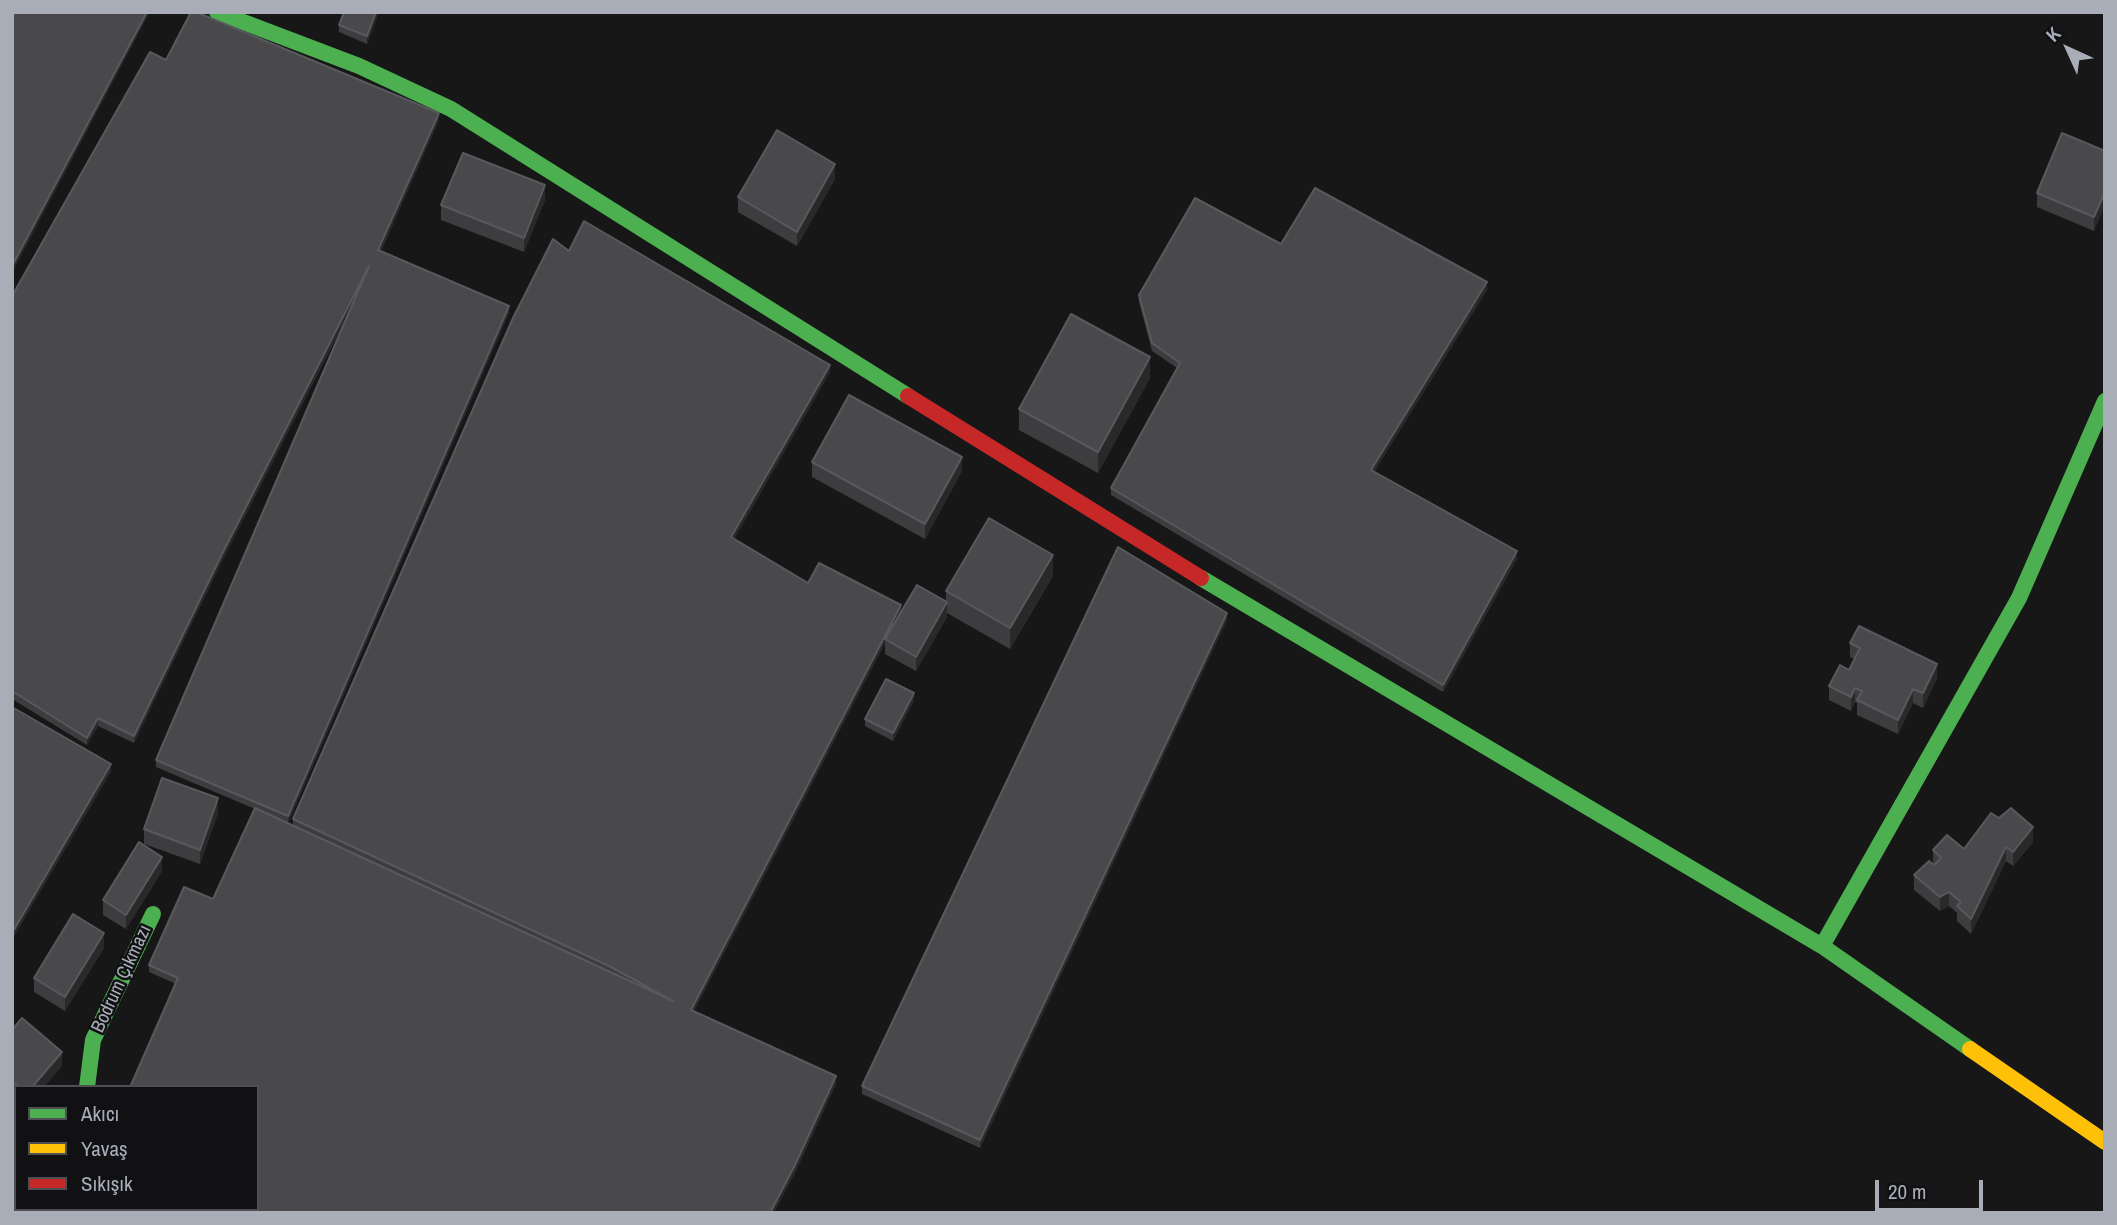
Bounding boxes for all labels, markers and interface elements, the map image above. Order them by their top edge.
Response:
north arrow [2033,14,2103,84]
text: K [2040,21,2066,47]
street label: Bodrum Çıkmazı [87,922,157,1036]
legend [14,1085,259,1211]
text: Akıcı [81,1099,119,1128]
text: Yavaş [81,1134,128,1163]
scale bar [1879,1166,1988,1210]
text: Sıkışık [81,1169,133,1198]
text: 20 m [1888,1177,1926,1206]

